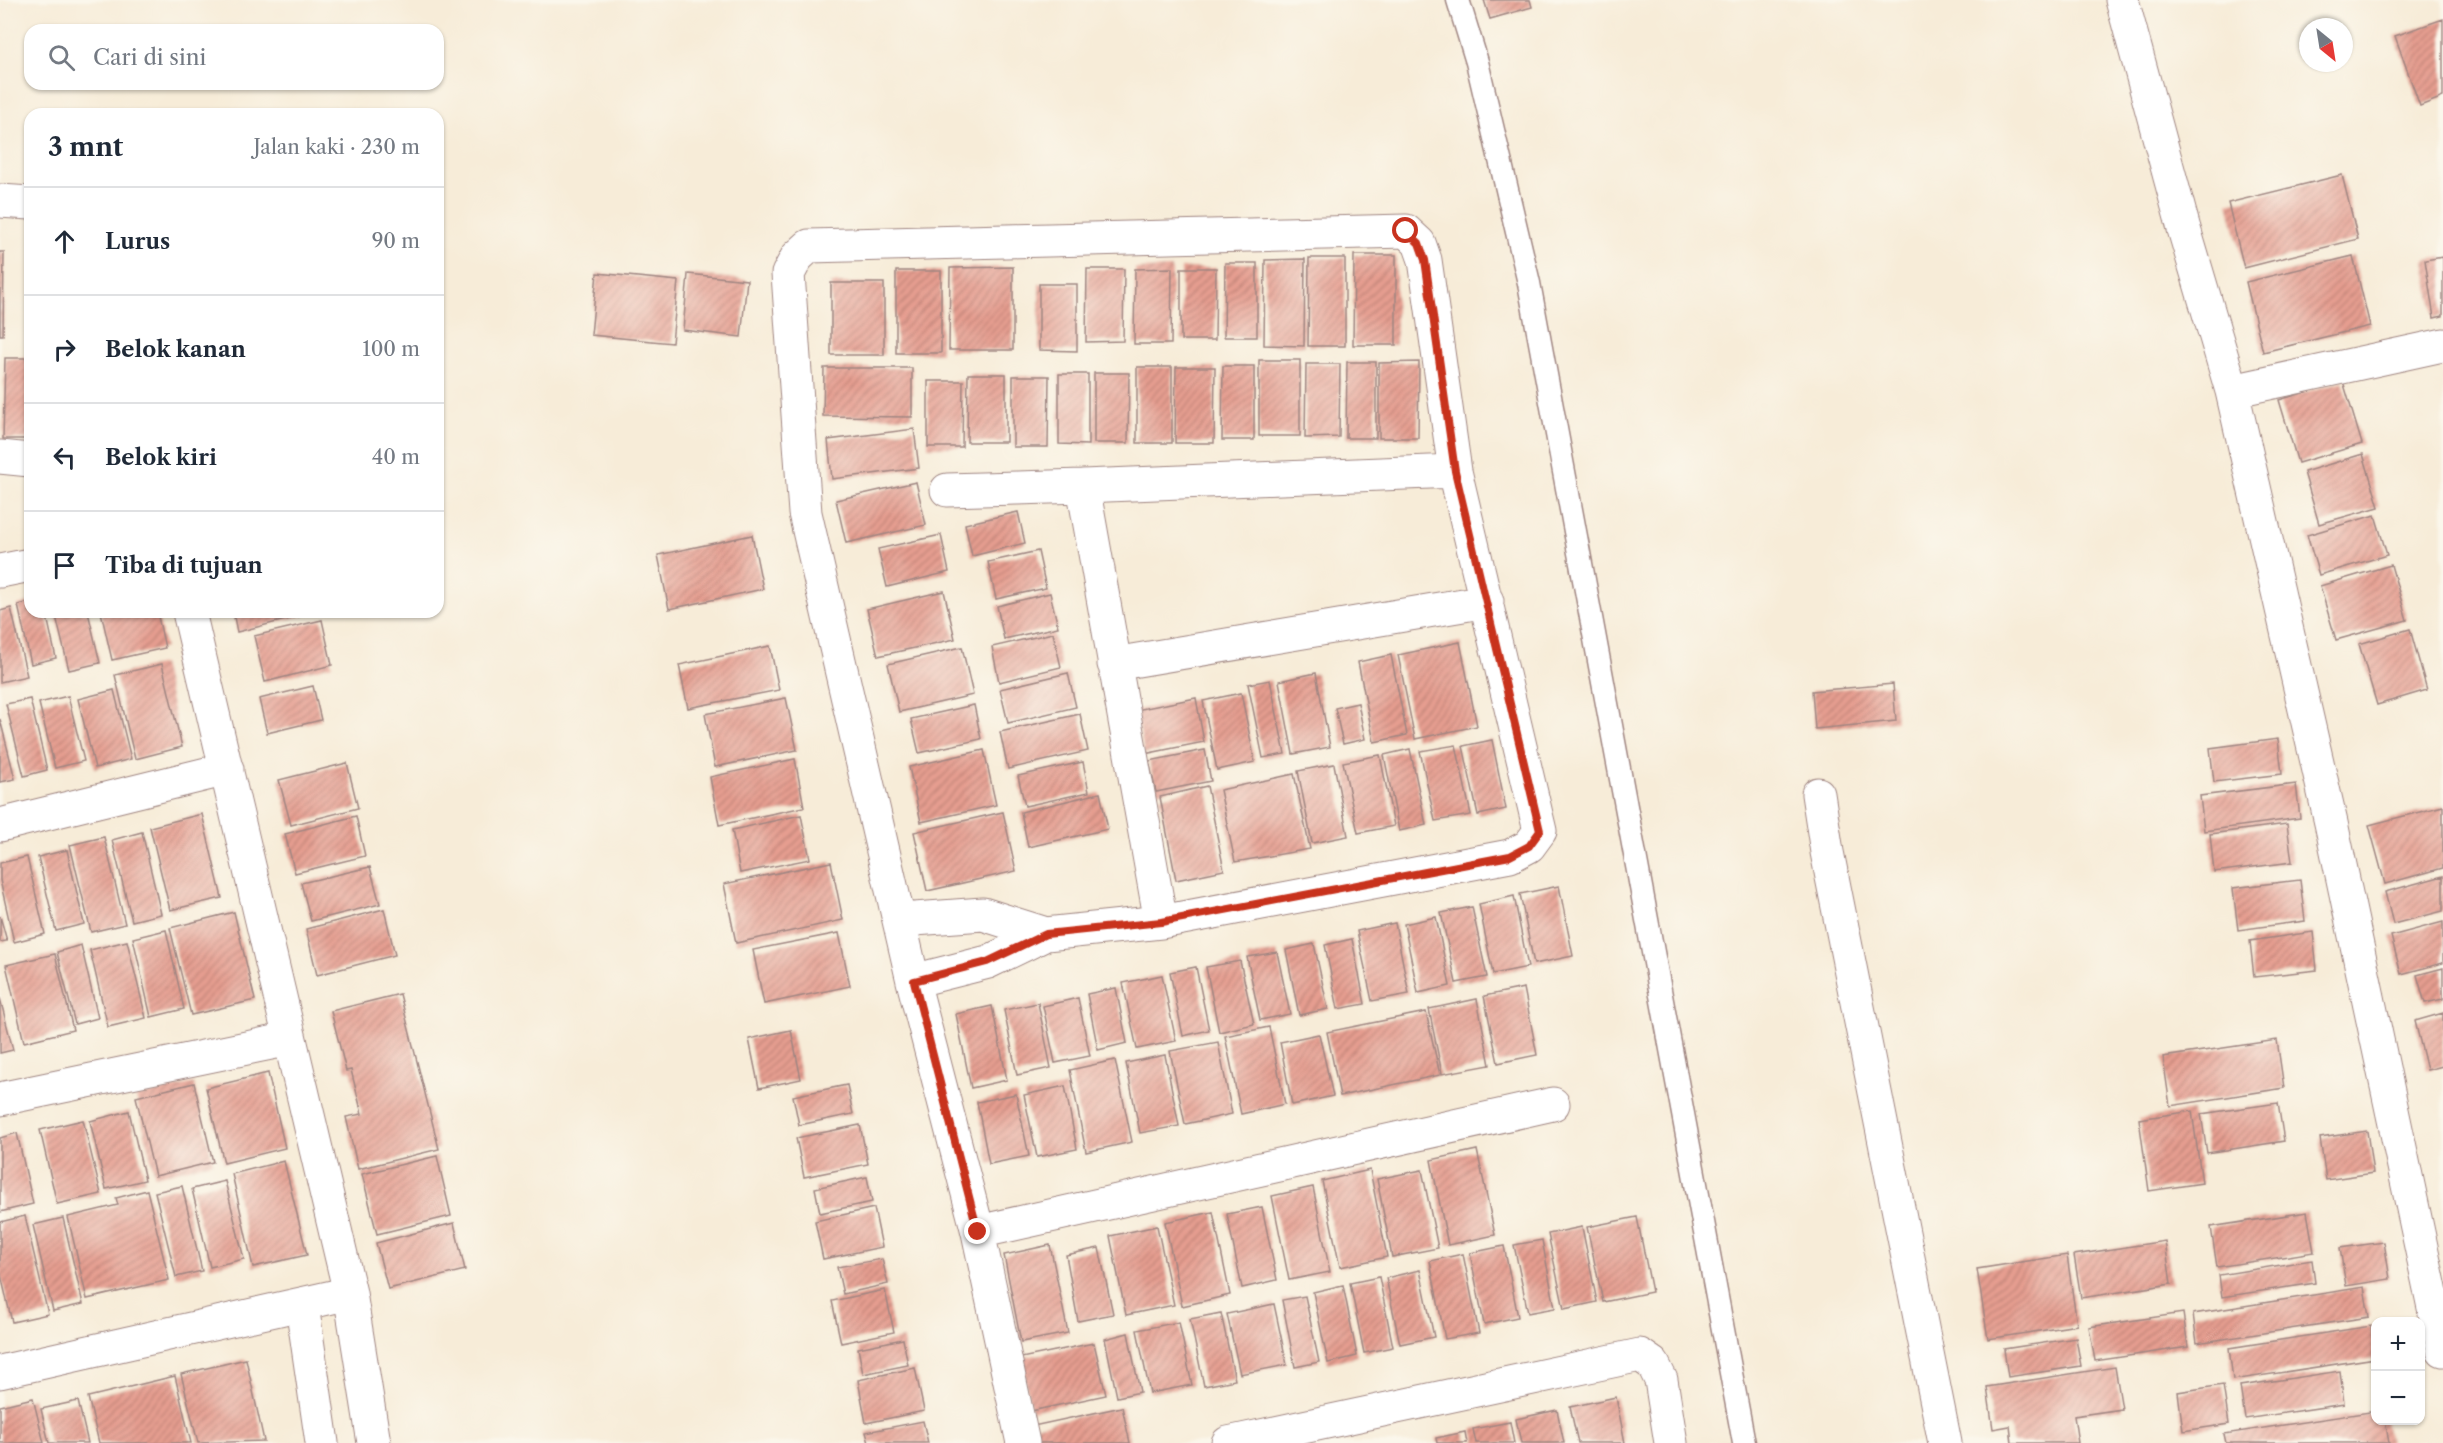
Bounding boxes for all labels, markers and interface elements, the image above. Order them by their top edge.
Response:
north arrow [2299,18,2353,72]
search box [24,24,444,90]
icon: search [45,41,78,74]
text: Cari di sini [93,44,206,71]
text: 3 mnt [48,131,123,163]
text: Jalan kaki · 230 m [254,135,420,159]
route start [1392,217,1418,243]
icon: ahead [48,225,81,258]
text: Lurus [105,228,170,255]
text: 90 m [372,229,420,253]
icon: right [48,333,81,366]
text: Belok kanan [105,336,246,363]
text: 100 m [362,337,420,361]
icon: left [48,441,81,474]
text: Belok kiri [105,444,217,471]
text: 40 m [372,445,420,469]
icon: arrive [48,549,81,582]
text: Tiba di tujuan [105,552,263,579]
route end [964,1218,990,1244]
map controls [2371,1317,2425,1425]
button: + [2371,1317,2425,1371]
button: − [2371,1371,2425,1425]

